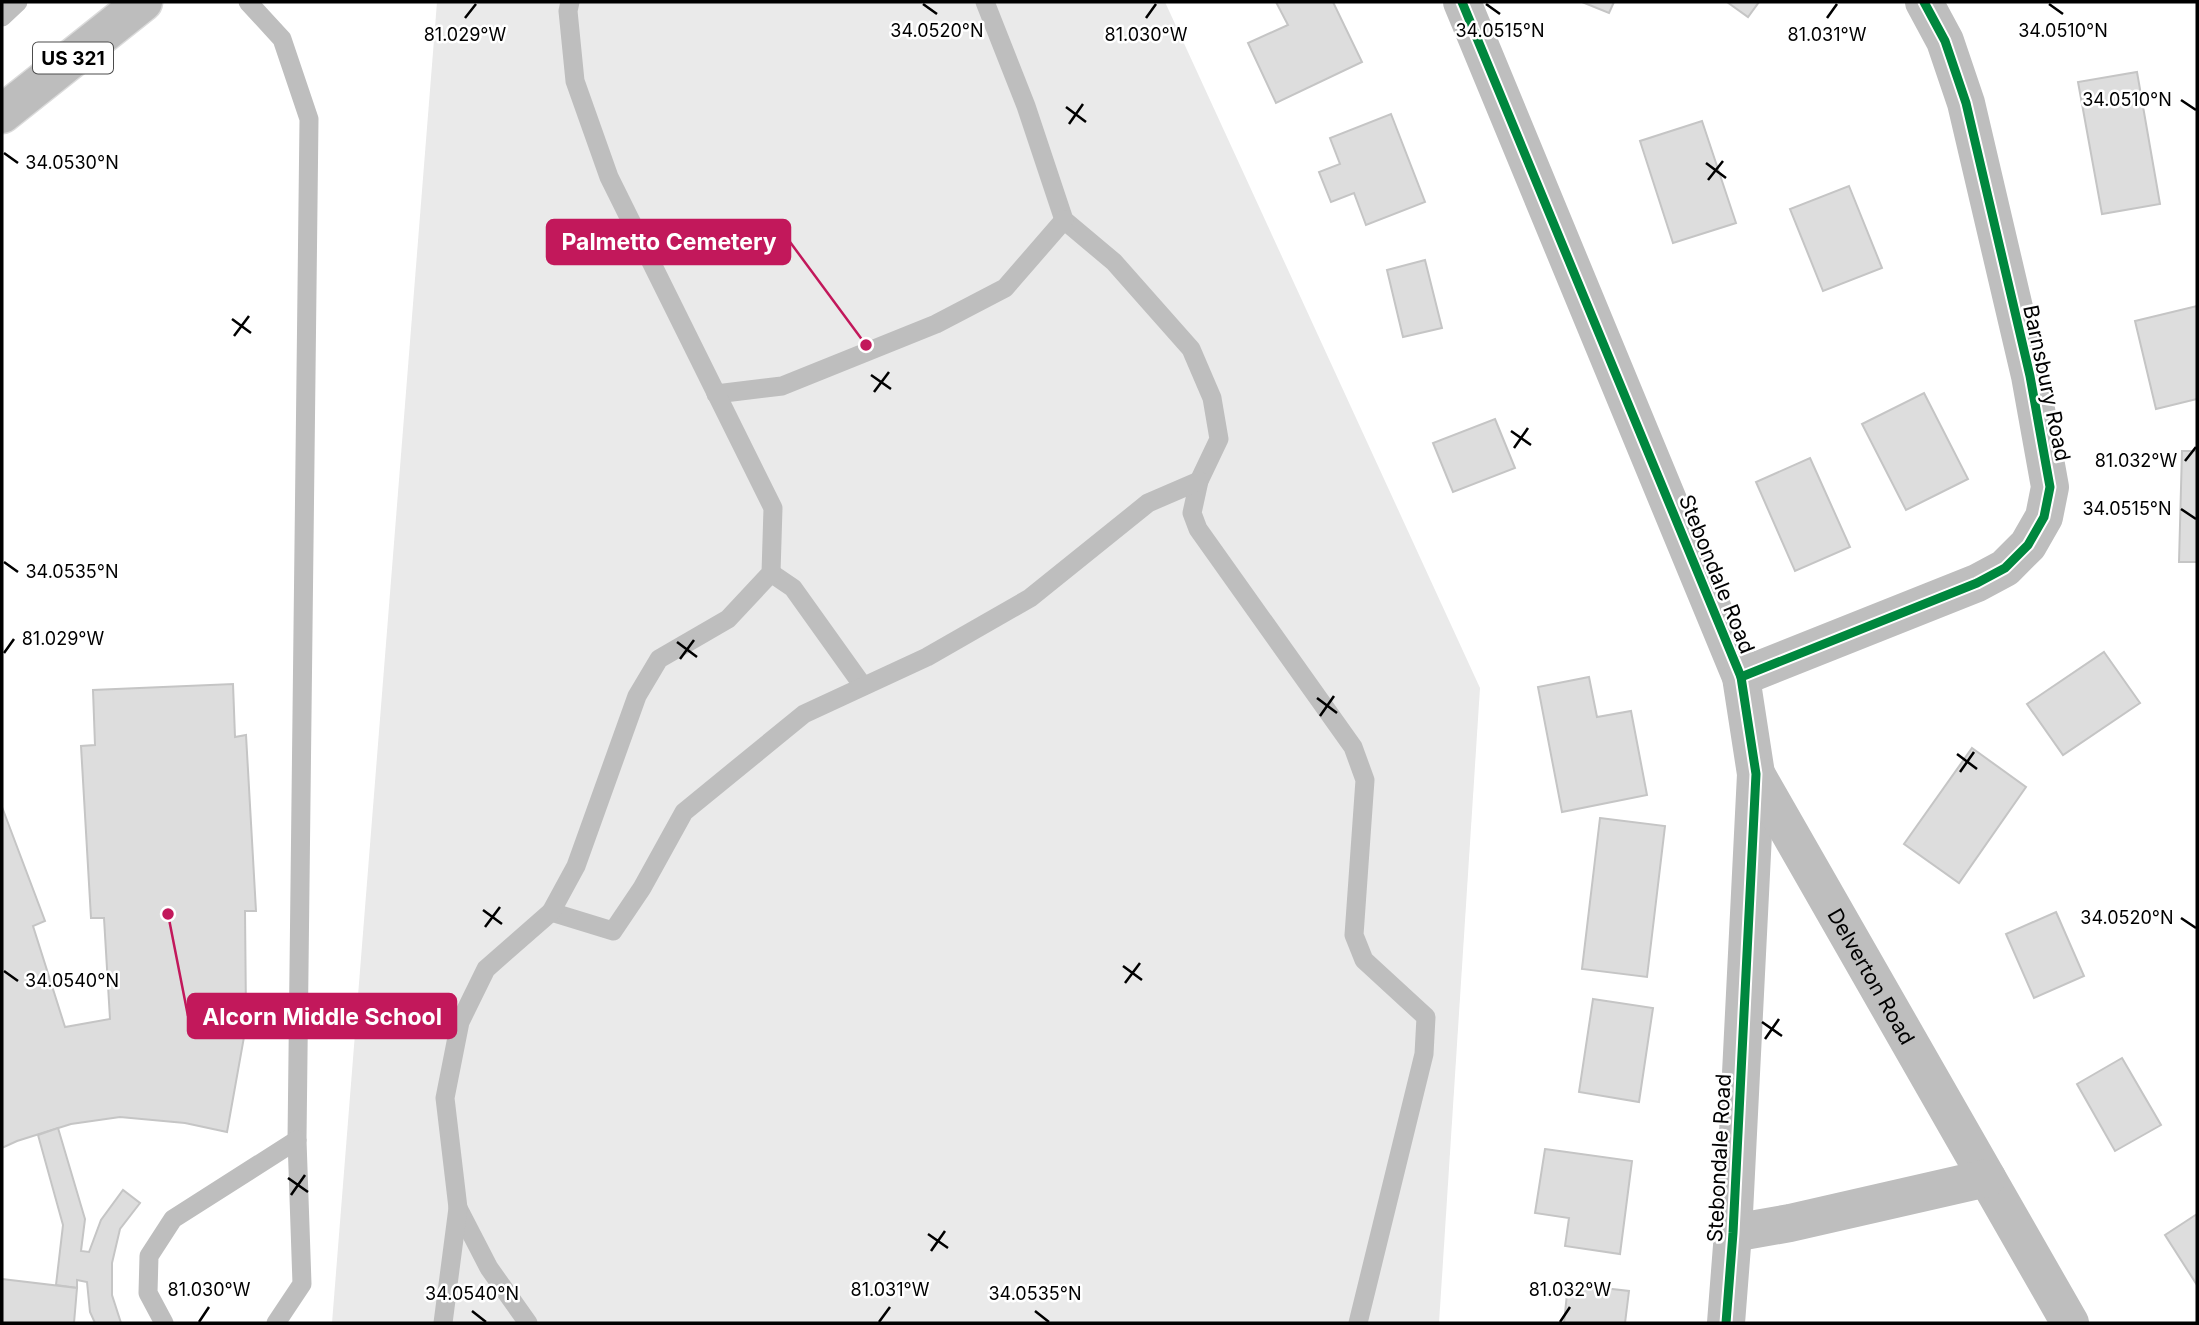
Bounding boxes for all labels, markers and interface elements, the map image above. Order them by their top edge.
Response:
text: 34.0520°N [890,20,984,41]
text: 34.0515°N [1455,20,1545,41]
text: 34.0510°N [2018,20,2108,41]
text: 81.029°W [424,24,507,45]
text: 81.030°W [1105,24,1188,45]
text: 81.031°W [1788,24,1867,45]
road number: US 321 [33,43,113,74]
text: 34.0510°N [2082,89,2172,110]
text: 34.0530°N [25,152,119,173]
callout: Palmetto Cemetery [547,220,790,264]
text: Palmetto Cemetery [561,228,777,256]
street label: Barnsbury Road [2018,303,2076,463]
text: 81.032°W [2095,450,2178,471]
street label: Stebondale Road [1674,491,1760,657]
text: 34.0515°N [2082,498,2172,519]
text: 34.0535°N [26,561,119,582]
text: 81.029°W [22,628,105,649]
street label: Delverton Road [1823,904,1920,1049]
text: 34.0520°N [2080,907,2174,928]
text: 34.0540°N [25,970,119,991]
callout: Alcorn Middle School [188,994,456,1038]
text: Alcorn Middle School [202,1003,442,1031]
street label: Stebondale Road [1702,1073,1736,1243]
text: 81.030°W [168,1279,251,1300]
text: 81.031°W [851,1279,930,1300]
text: 81.032°W [1529,1279,1612,1300]
text: 34.0540°N [425,1283,519,1304]
text: 34.0535°N [989,1283,1082,1304]

